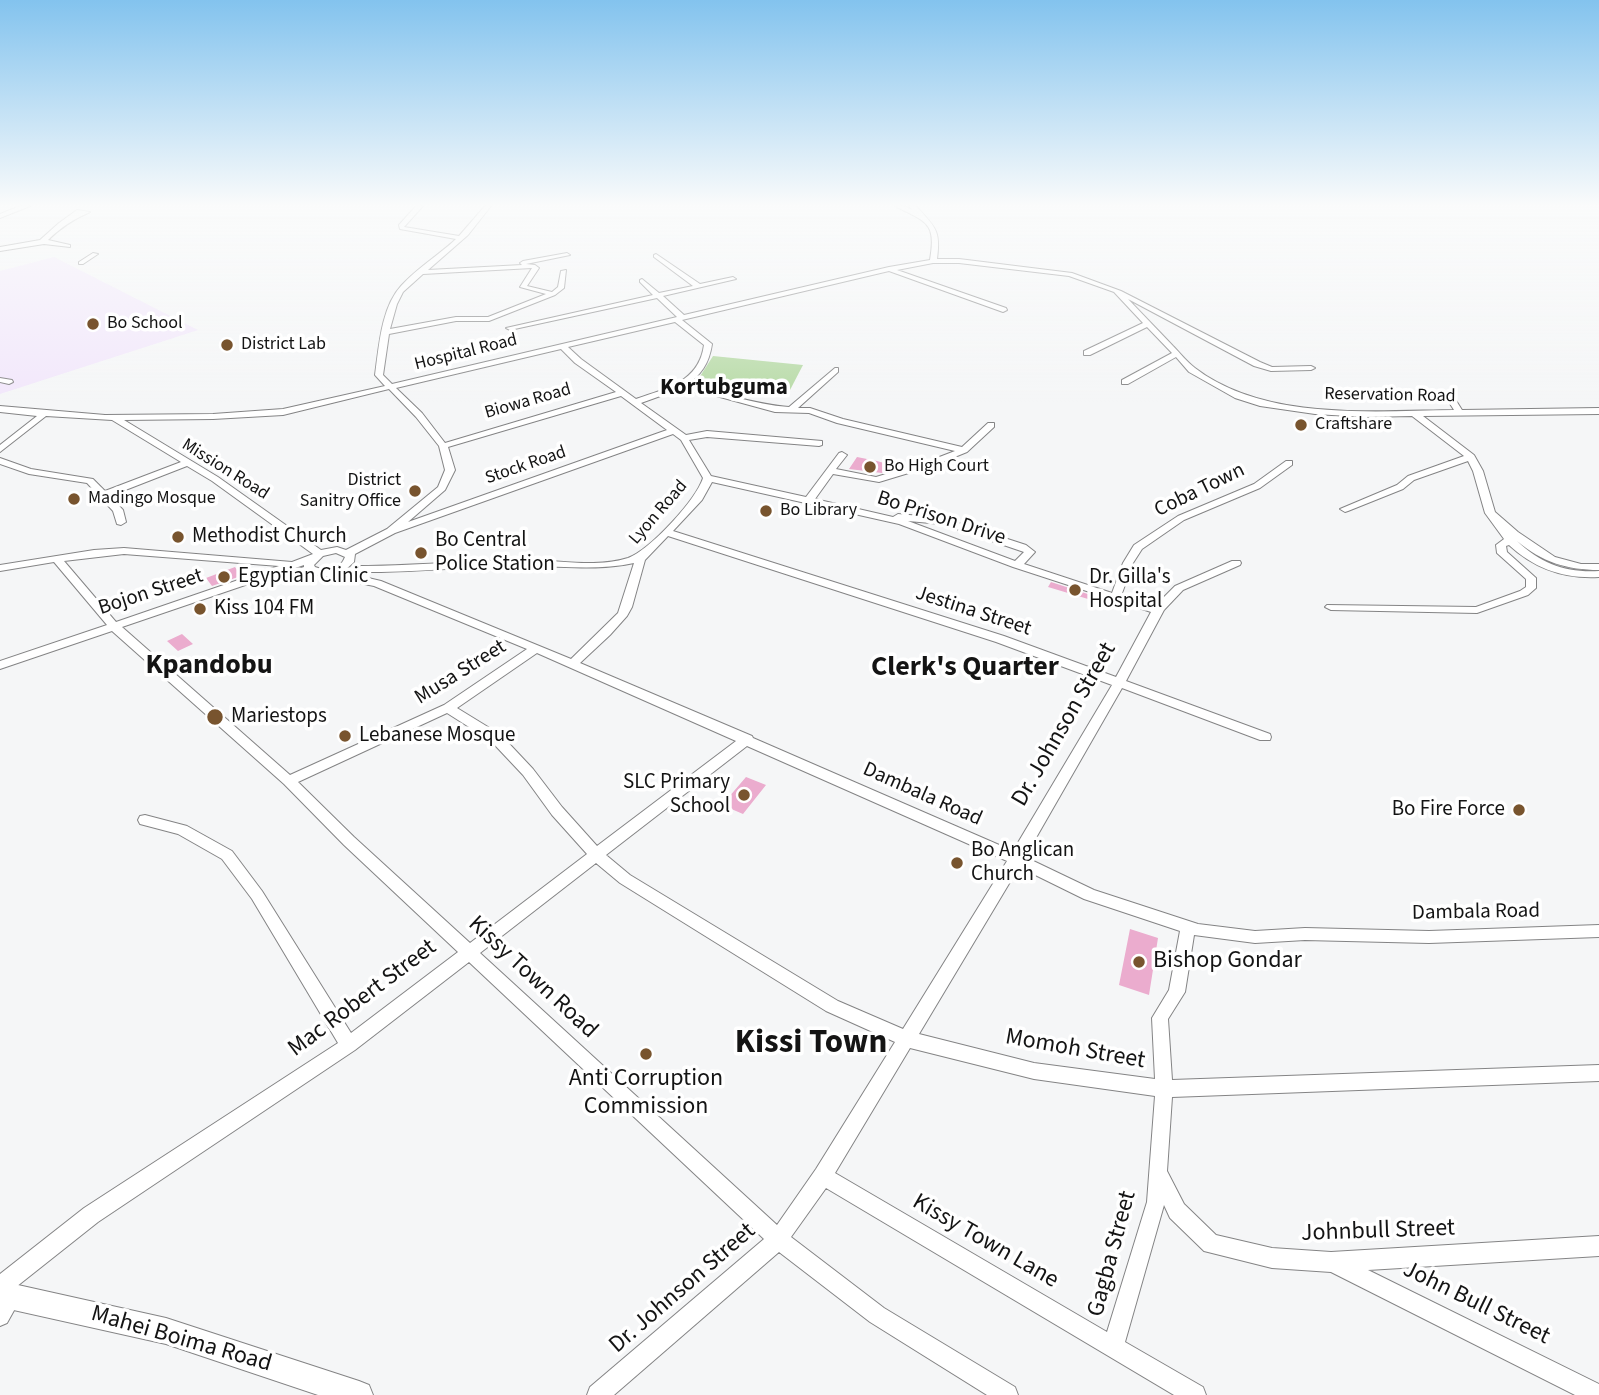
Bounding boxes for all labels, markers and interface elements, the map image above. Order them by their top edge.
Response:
place label: Bo School [107,313,183,335]
marker: Bo School [85,316,101,332]
street label: Hospital Road [412,330,520,376]
place label: District Lab [241,334,326,356]
marker: District Lab [219,337,235,353]
district label: Kortubguma [660,375,788,403]
street label: Biowa Road [482,379,574,425]
street label: Reservation Road [1324,384,1456,408]
place label: Craftshare [1315,414,1392,436]
marker: Craftshare [1293,417,1309,433]
street label: Mission Road [177,435,273,505]
street label: Stock Road [483,442,569,490]
place label: Bo High Court [884,456,989,478]
street label: Coba Town [1151,458,1249,524]
marker: Bo High Court [862,459,878,475]
place label: District Sanitry Office [300,470,401,512]
street label: Lyon Road [625,476,693,550]
marker: District Sanitry Office [407,483,423,499]
street label: Bo Prison Drive [874,486,1008,552]
place label: Madingo Mosque [88,488,216,510]
marker: Madingo Mosque [66,491,82,507]
place label: Bo Library [780,500,857,522]
marker: Bo Library [758,503,774,519]
place label: Methodist Church [192,524,347,550]
place label: Bo Central Police Station [435,528,555,578]
marker: Methodist Church [170,529,186,545]
marker: Bo Central Police Station [413,545,429,561]
street label: Bojon Street [95,564,207,622]
place label: Egyptian Clinic [238,564,368,590]
place label: Dr. Gilla's Hospital [1089,565,1170,615]
marker: Egyptian Clinic [216,569,232,585]
street label: Jestina Street [912,581,1034,643]
marker: Dr. Gilla's Hospital [1067,582,1083,598]
place label: Kiss 104 FM [214,596,314,622]
marker: Kiss 104 FM [192,601,208,617]
street label: Musa Street [411,635,511,711]
street label: Dr. Johnson Street [1006,638,1124,812]
district label: Kpandobu [145,650,273,684]
district label: Clerk's Quarter [871,652,1059,686]
place label: Mariestops [231,704,327,730]
marker: Mariestops [205,707,225,727]
place label: Lebanese Mosque [359,723,515,749]
marker: Lebanese Mosque [337,728,353,744]
street label: Dambala Road [858,757,986,833]
place label: SLC Primary School [623,770,730,820]
marker: SLC Primary School [736,787,752,803]
place label: Bo Fire Force [1392,797,1505,823]
marker: Bo Fire Force [1511,802,1527,818]
place label: Bo Anglican Church [971,838,1074,888]
marker: Bo Anglican Church [949,855,965,871]
street label: Dambala Road [1412,899,1540,927]
street label: Kissy Town Road [461,911,603,1045]
street label: Mac Robert Street [283,934,443,1064]
place label: Bishop Gondar [1153,948,1302,976]
marker: Bishop Gondar [1131,954,1147,970]
street label: Momoh Street [1003,1024,1147,1076]
district label: Kissi Town [735,1025,887,1065]
marker: Anti Corruption Commission [638,1046,654,1062]
place label: Anti Corruption Commission [569,1066,723,1122]
street label: Gagba Street [1082,1188,1144,1320]
street label: Kissy Town Lane [907,1189,1063,1295]
street label: Johnbull Street [1300,1215,1456,1249]
street label: Dr. Johnson Street [604,1218,762,1360]
street label: John Bull Street [1398,1256,1554,1352]
street label: Mahei Boima Road [87,1300,275,1380]

